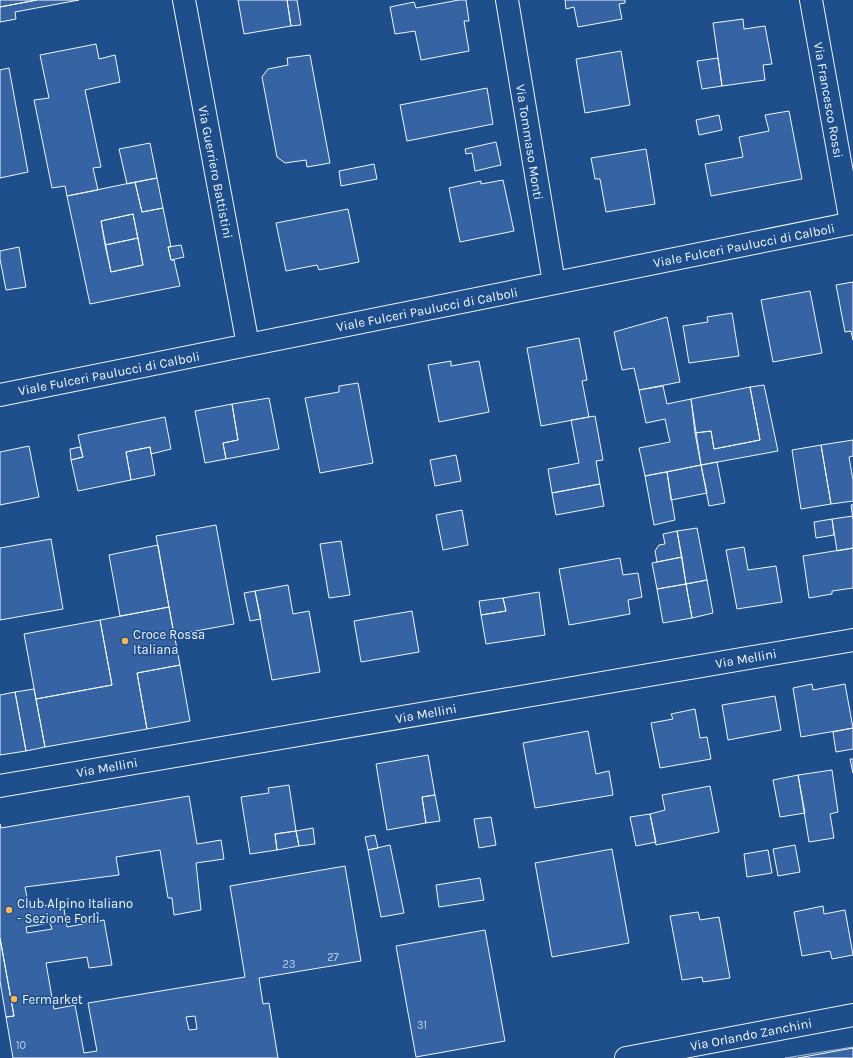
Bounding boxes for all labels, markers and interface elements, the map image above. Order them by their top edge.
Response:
street label: Via Francesco Rossi [811,41,846,159]
street label: Via Tommaso Monti [513,83,546,201]
street label: Via Guerriero Battistini [195,104,236,240]
street label: Viale Fulceri Paulucci di Calboli [652,221,836,270]
street label: Viale Fulceri Paulucci di Calboli [335,285,519,334]
street label: Viale Fulceri Paulucci di Calboli [17,349,201,398]
place label: Croce Rossa Italiana [133,627,205,657]
marker: Croce Rossa Italiana [120,636,130,646]
street label: Via Mellini [714,646,778,671]
street label: Via Mellini [394,701,458,726]
street label: Via Mellini [75,755,139,780]
place label: Club Alpino Italiano - Sezione Forlì [17,896,133,926]
marker: Club Alpino Italiano - Sezione Forlì [4,905,14,915]
house number: 27 [327,951,339,964]
house number: 23 [283,958,295,971]
place label: Fermarket [22,992,83,1007]
marker: Fermarket [9,994,19,1004]
street label: Via Orlando Zanchini [689,1015,813,1054]
house number: 31 [417,1019,427,1032]
house number: 10 [16,1039,26,1052]

